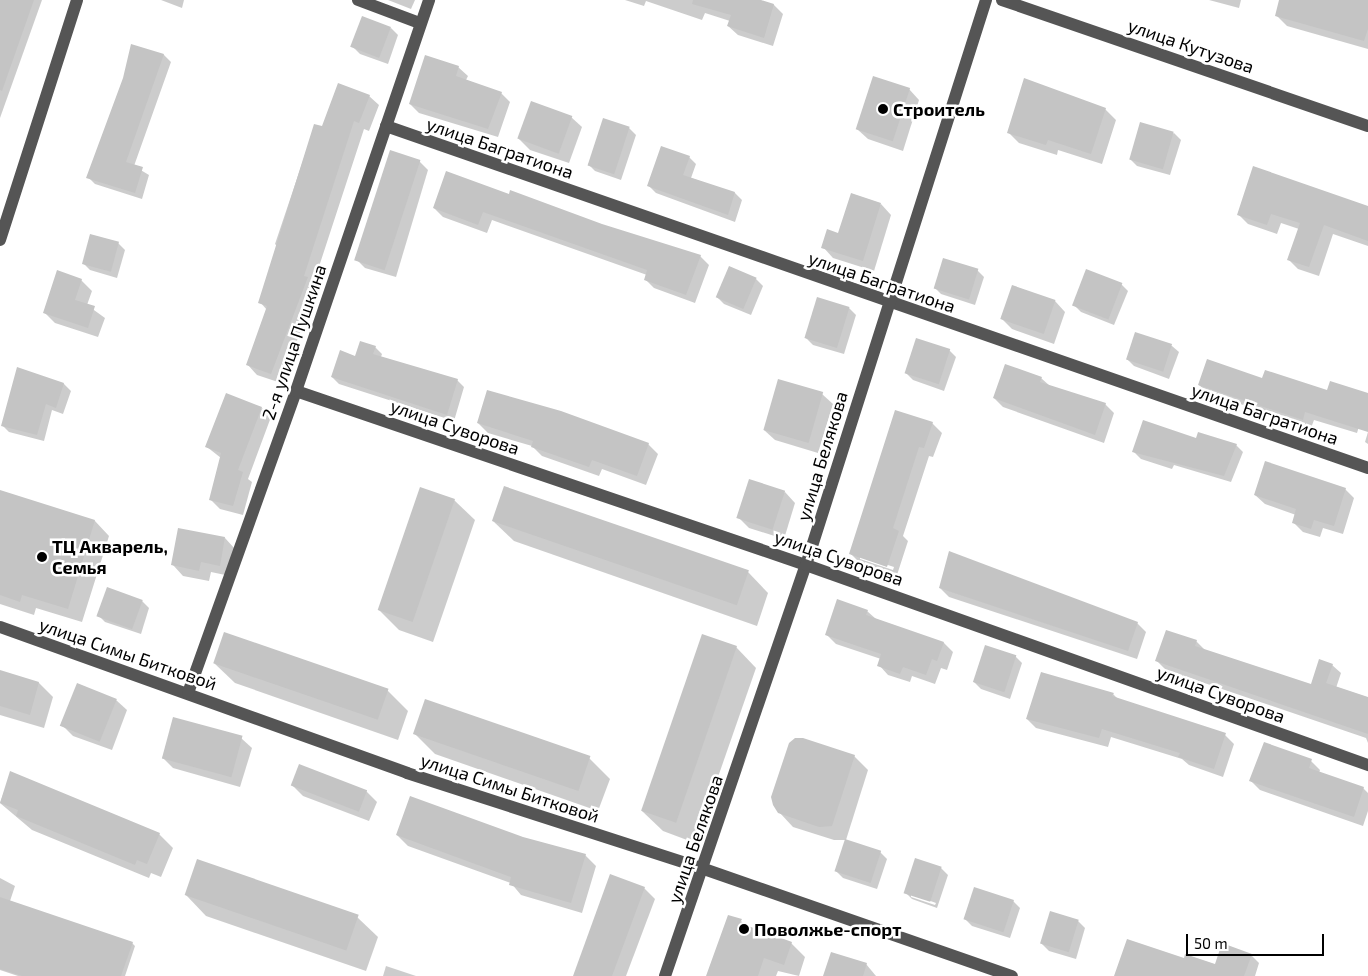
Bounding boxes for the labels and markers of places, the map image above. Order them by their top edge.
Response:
place label: Строитель [893,98,985,120]
marker: Строитель [877,103,889,115]
place label: ТЦ Акварель, Семья [52,536,168,578]
marker: ТЦ Акварель, Семья [36,551,48,563]
place label: Поволжье-спорт [754,918,901,940]
marker: Поволжье-спорт [738,923,750,935]

